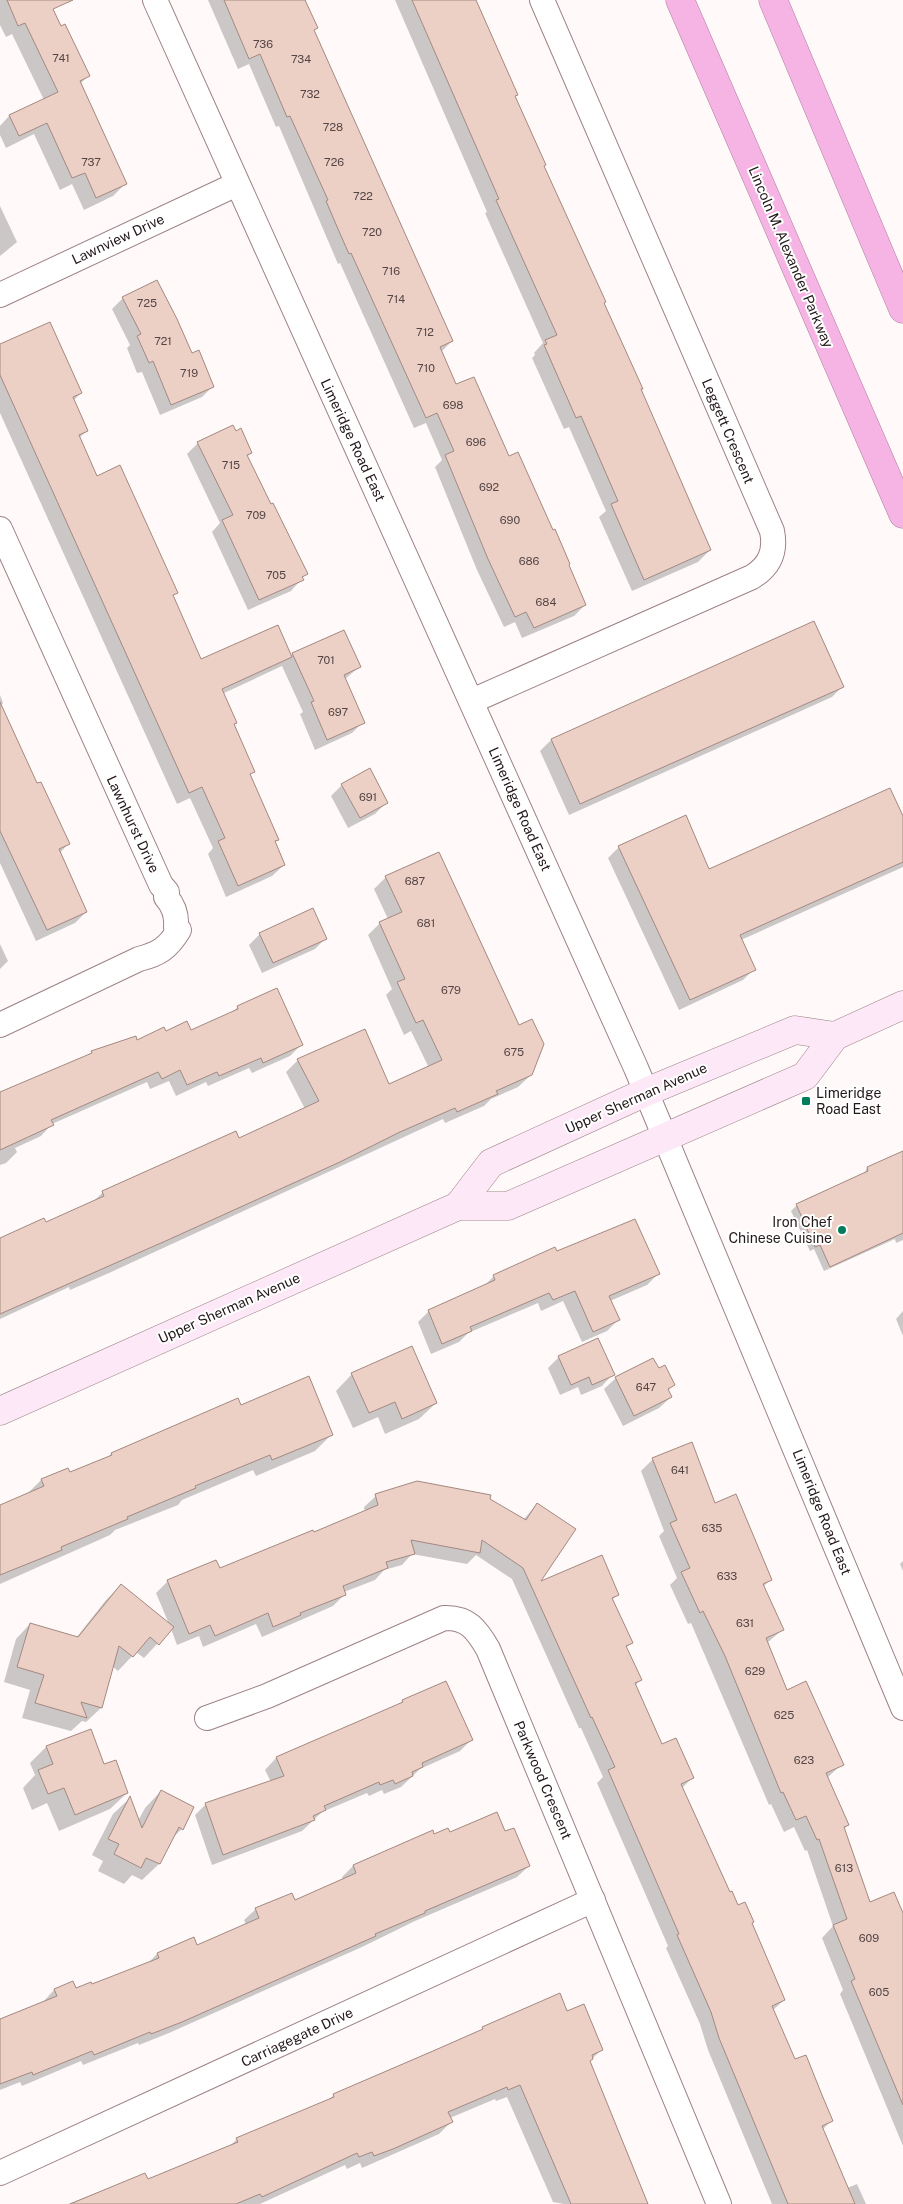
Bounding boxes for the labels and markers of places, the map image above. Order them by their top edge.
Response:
place label: Limeridge Road East [816,1085,881,1117]
marker: Limeridge Road East [800,1095,812,1107]
place label: Iron Chef Chinese Cuisine [728,1214,832,1246]
marker: Iron Chef Chinese Cuisine [836,1224,848,1236]

